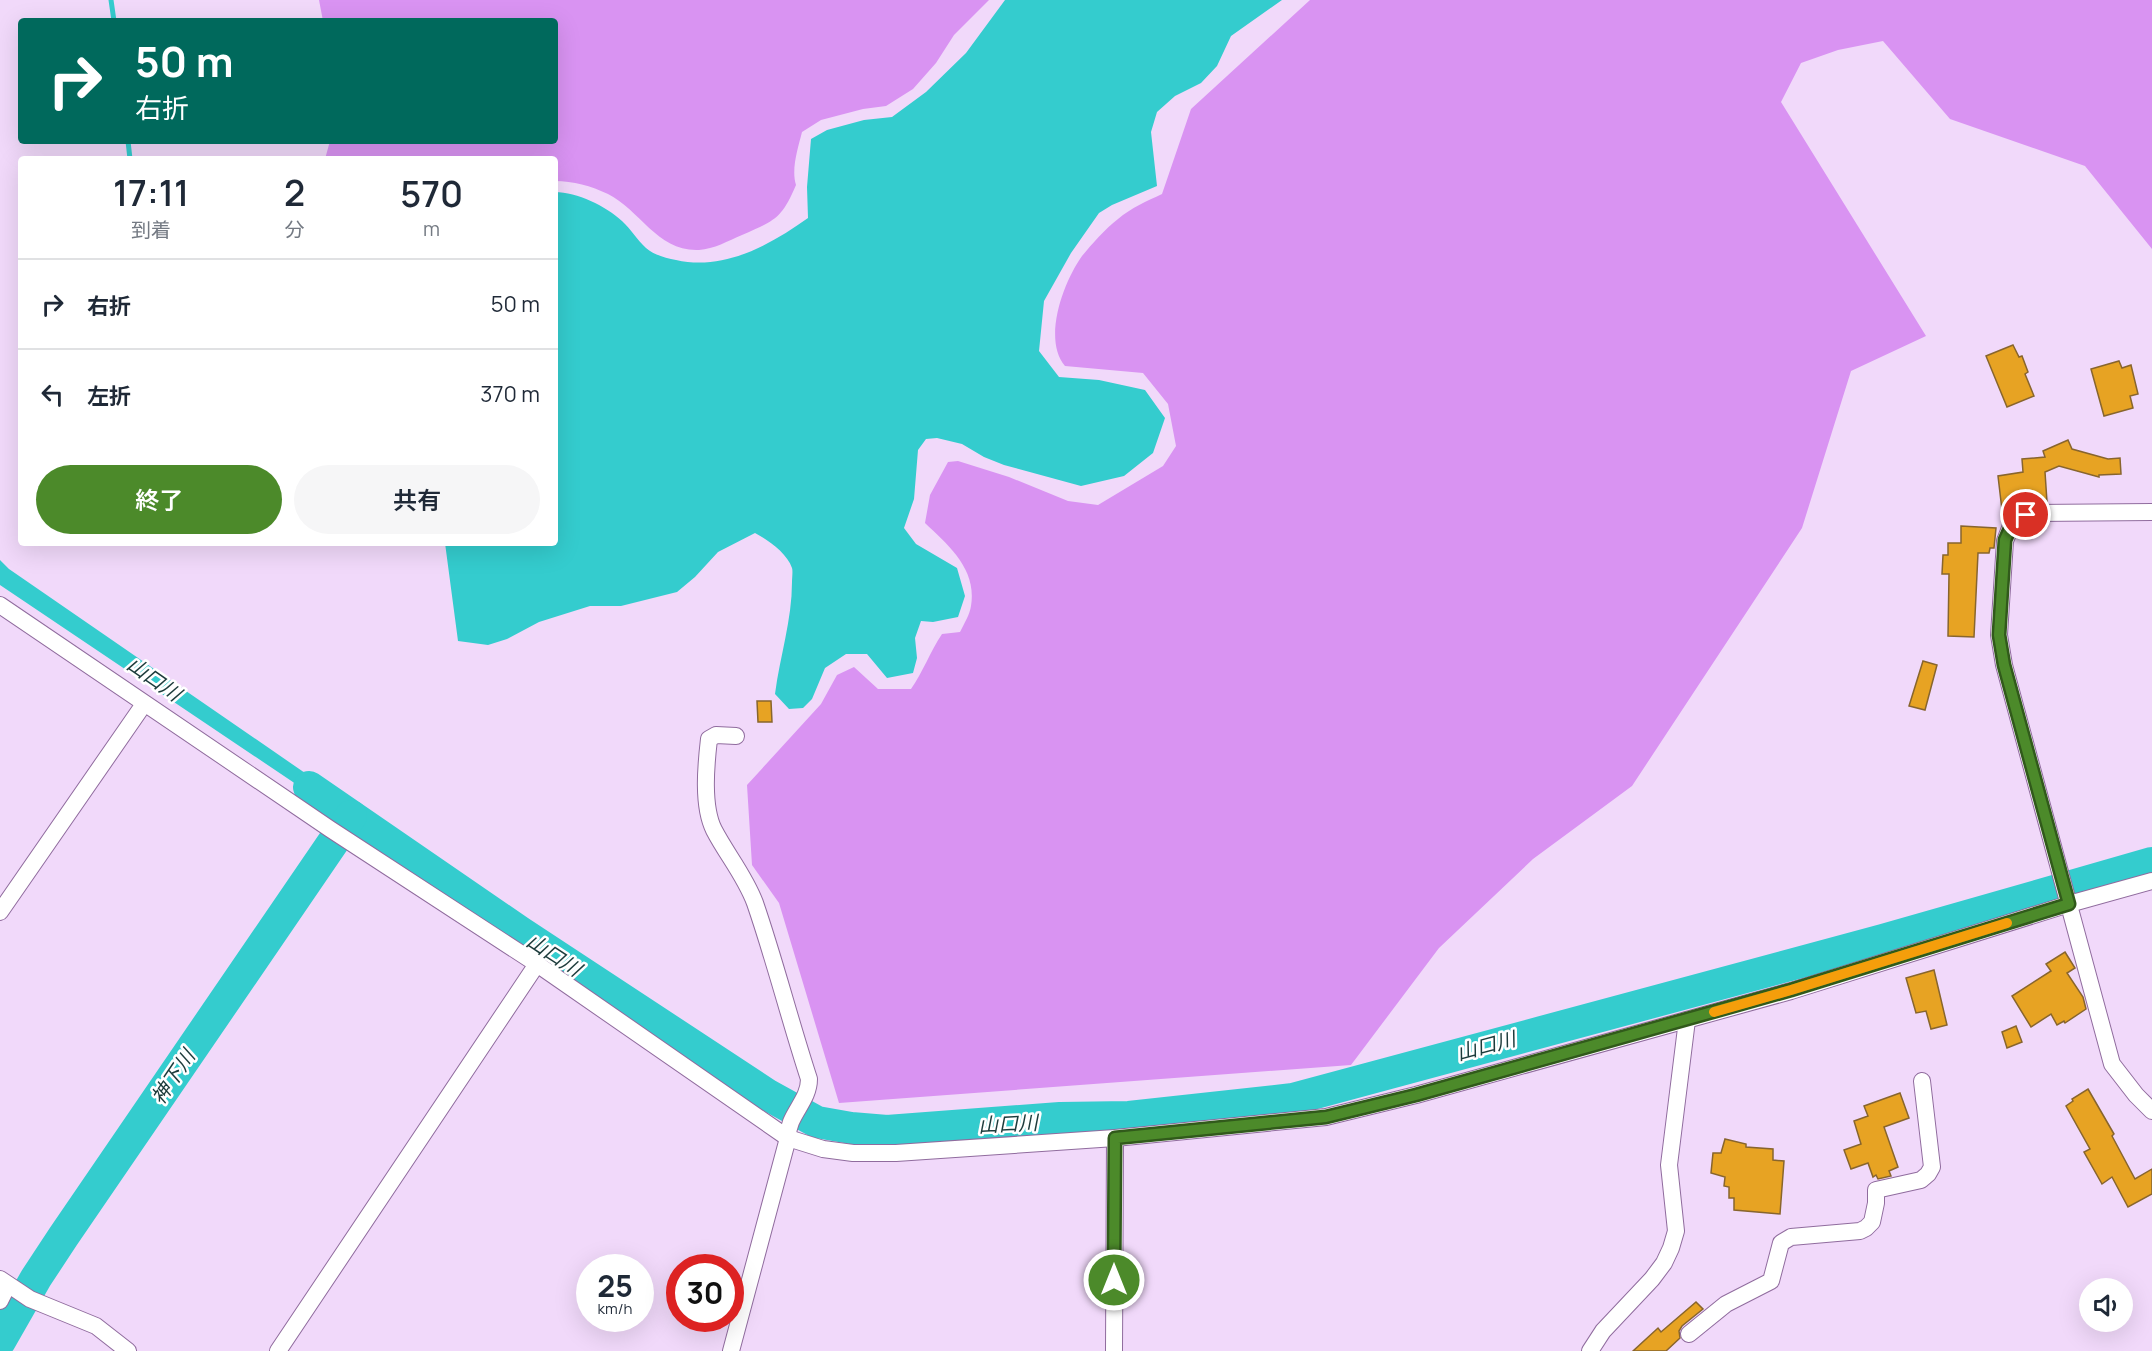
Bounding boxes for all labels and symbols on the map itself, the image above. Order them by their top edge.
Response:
pin [2000,489,2051,540]
water label: 山口川 [122,650,188,708]
water label: 山口川 [522,927,588,983]
water label: 山口川 [1453,1024,1520,1066]
water label: 神下川 [145,1043,202,1109]
water label: 山口川 [977,1108,1041,1139]
position arrow [1082,1248,1146,1312]
speed limit sign: 30 [666,1254,744,1332]

